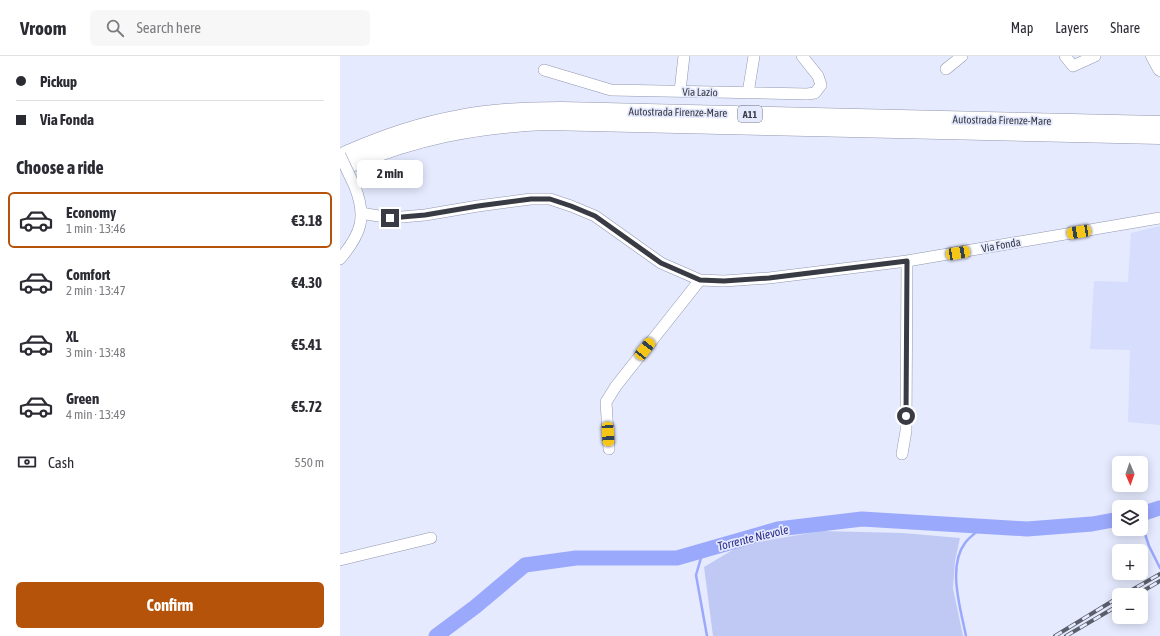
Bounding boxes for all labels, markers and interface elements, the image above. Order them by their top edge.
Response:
search box [90,10,370,46]
text: Vroom [20,17,66,39]
icon: search [104,17,126,39]
text: Search here [136,19,201,36]
text: Map [1011,20,1033,36]
text: Layers [1055,20,1088,36]
text: Share [1110,20,1140,36]
text: Pickup [40,73,77,90]
street label: Via Lazio [682,86,718,98]
street label: Autostrada Firenze-Mare [628,105,728,119]
road number: A11 [738,106,762,122]
text: Via Fonda [40,111,94,128]
street label: Autostrada Firenze-Mare [952,113,1052,127]
text: Choose a ride [16,157,104,178]
callout: 2 min [357,160,423,188]
text: 2 min [377,166,403,181]
icon: car [18,202,54,238]
text: Economy [66,204,116,221]
route end [381,209,399,227]
text: €3.18 [291,212,322,229]
text: 1 min · 13:46 [66,221,126,236]
car [1066,224,1092,240]
street label: Via Fonda [980,236,1022,254]
car [945,245,971,261]
icon: car [18,264,54,300]
text: Comfort [66,266,110,283]
text: €4.30 [291,274,322,291]
text: 2 min · 13:47 [66,283,126,298]
icon: car [18,326,54,362]
text: XL [66,328,79,345]
text: €5.41 [291,336,322,353]
car [633,336,657,362]
text: 3 min · 13:48 [66,345,126,360]
icon: car [18,388,54,424]
text: Green [66,390,99,407]
text: €5.72 [291,398,322,415]
text: 4 min · 13:49 [66,407,126,422]
route start [897,407,915,425]
car [601,422,615,446]
icon: cash [16,451,38,473]
text: Cash [48,454,74,471]
text: 550 m [295,455,324,470]
north arrow [1112,456,1148,492]
map controls [1112,456,1148,624]
button: layers [1112,500,1148,536]
water label: Torrente Nievole [716,522,790,554]
button: + [1112,544,1148,580]
button: Confirm [16,582,324,628]
button: − [1112,588,1148,624]

